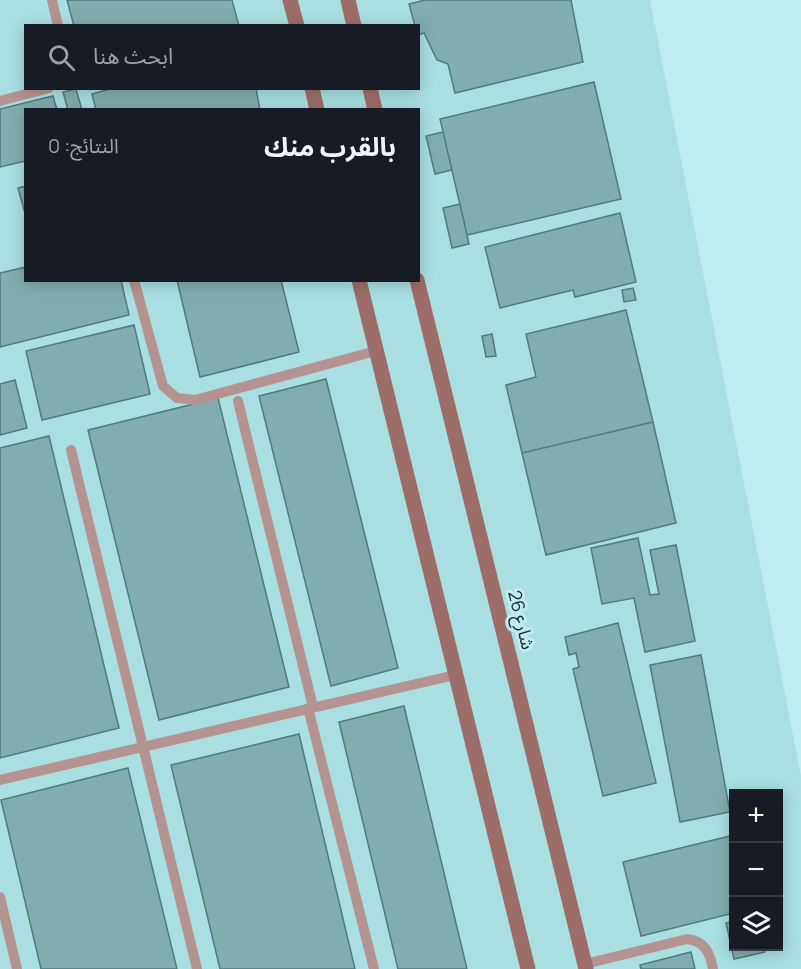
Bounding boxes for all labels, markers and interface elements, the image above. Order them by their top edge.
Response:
search box [24,24,420,90]
icon: search [45,41,78,74]
text: ابحث هنا [93,41,173,71]
text: بالقرب منك [264,128,396,164]
text: النتائج: 0 [48,132,119,159]
street label: شارع 26 [500,588,541,653]
map controls [729,789,783,951]
button: + [729,789,783,843]
button: − [729,843,783,897]
button: layers [729,897,783,951]

